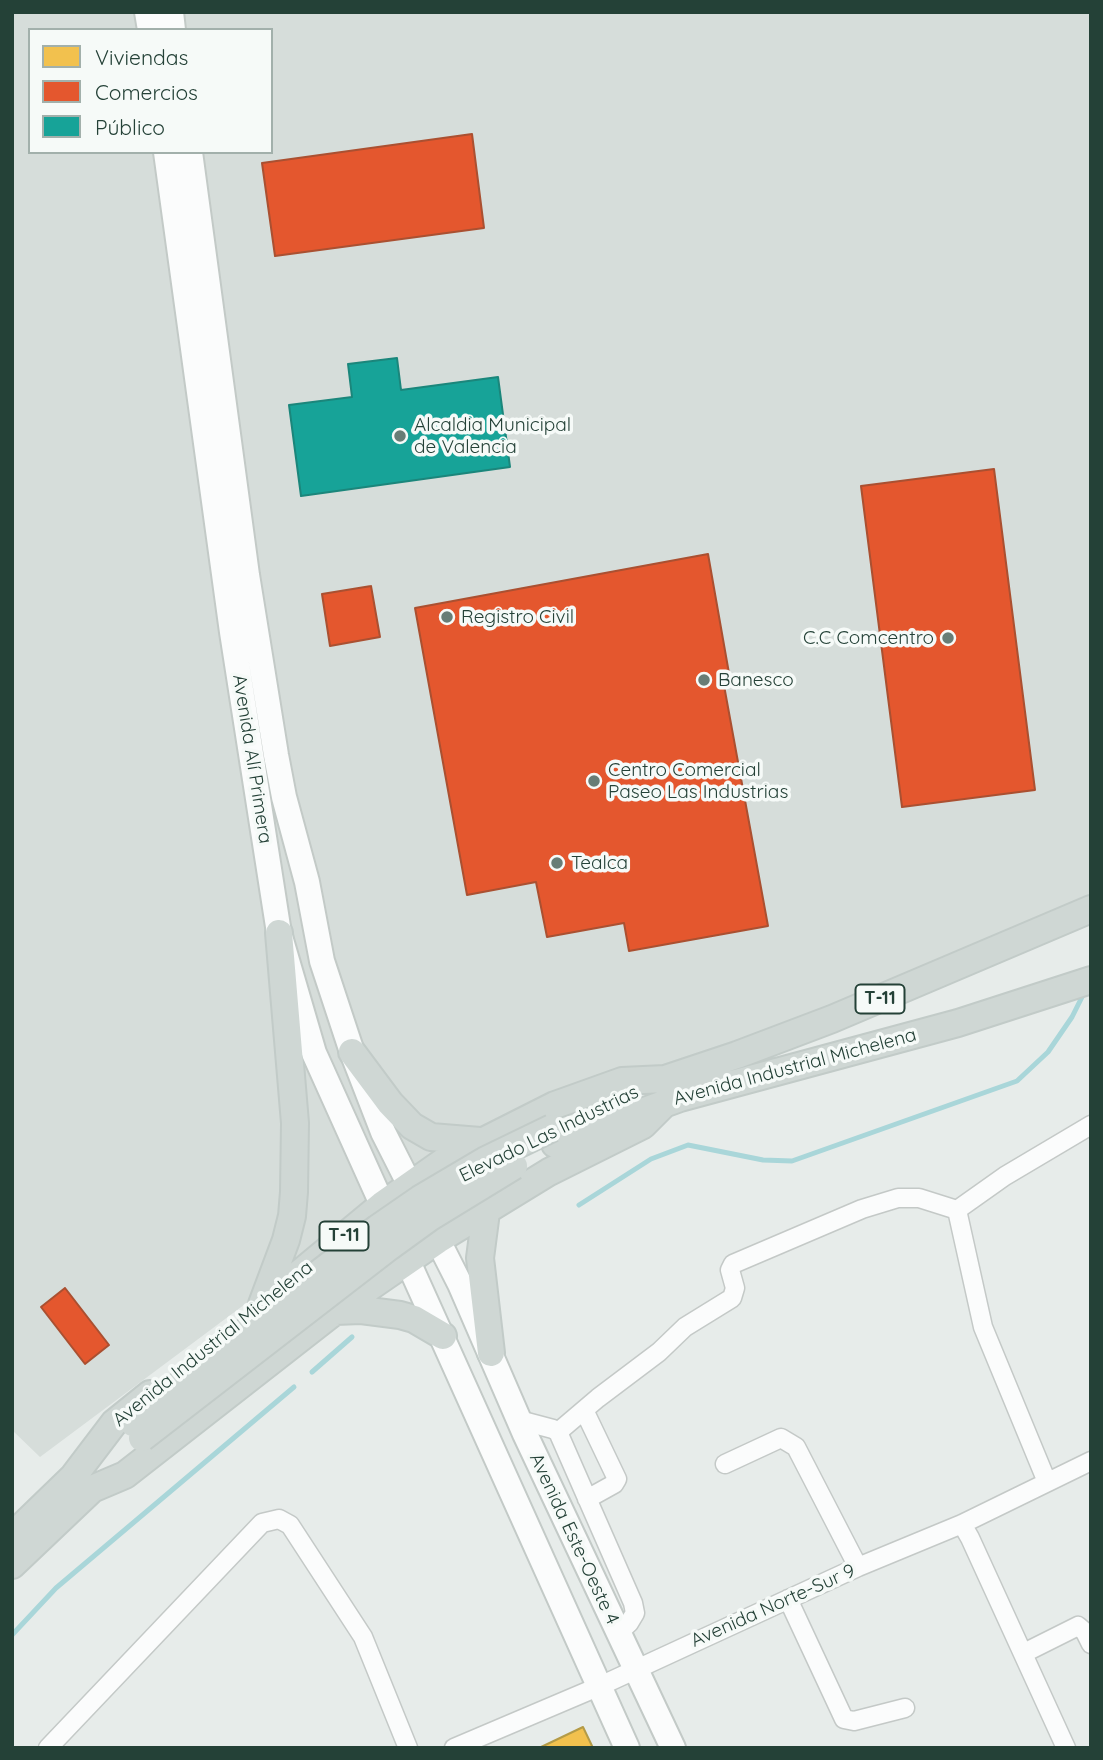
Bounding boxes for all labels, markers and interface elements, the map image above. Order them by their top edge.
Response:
legend [28,28,273,154]
text: Viviendas [95,44,188,70]
text: Comercios [95,79,198,105]
text: Público [95,114,165,140]
place label: Alcaldia Municipal de Valencia [414,414,571,458]
marker: Alcaldia Municipal de Valencia [392,428,408,444]
place label: Registro Civil [461,606,574,628]
marker: Registro Civil [439,609,455,625]
place label: C.C Comcentro [803,627,934,649]
marker: C.C Comcentro [940,630,956,646]
place label: Banesco [718,669,794,691]
marker: Banesco [696,672,712,688]
street label: Avenida Alí Primera [227,673,277,845]
place label: Centro Comercial Paseo Las Industrias [608,759,788,803]
marker: Centro Comercial Paseo Las Industrias [586,773,602,789]
place label: Tealca [571,852,628,874]
marker: Tealca [549,855,565,871]
road number: T-11 [856,984,904,1014]
street label: Avenida Industrial Michelena [671,1024,919,1110]
street label: Elevado Las Industrias [456,1081,642,1187]
road number: T-11 [320,1222,368,1251]
street label: Avenida Industrial Michelena [109,1256,317,1432]
street label: Avenida Este-Oeste 4 [524,1450,624,1628]
street label: Avenida Norte-Sur 9 [687,1560,859,1652]

